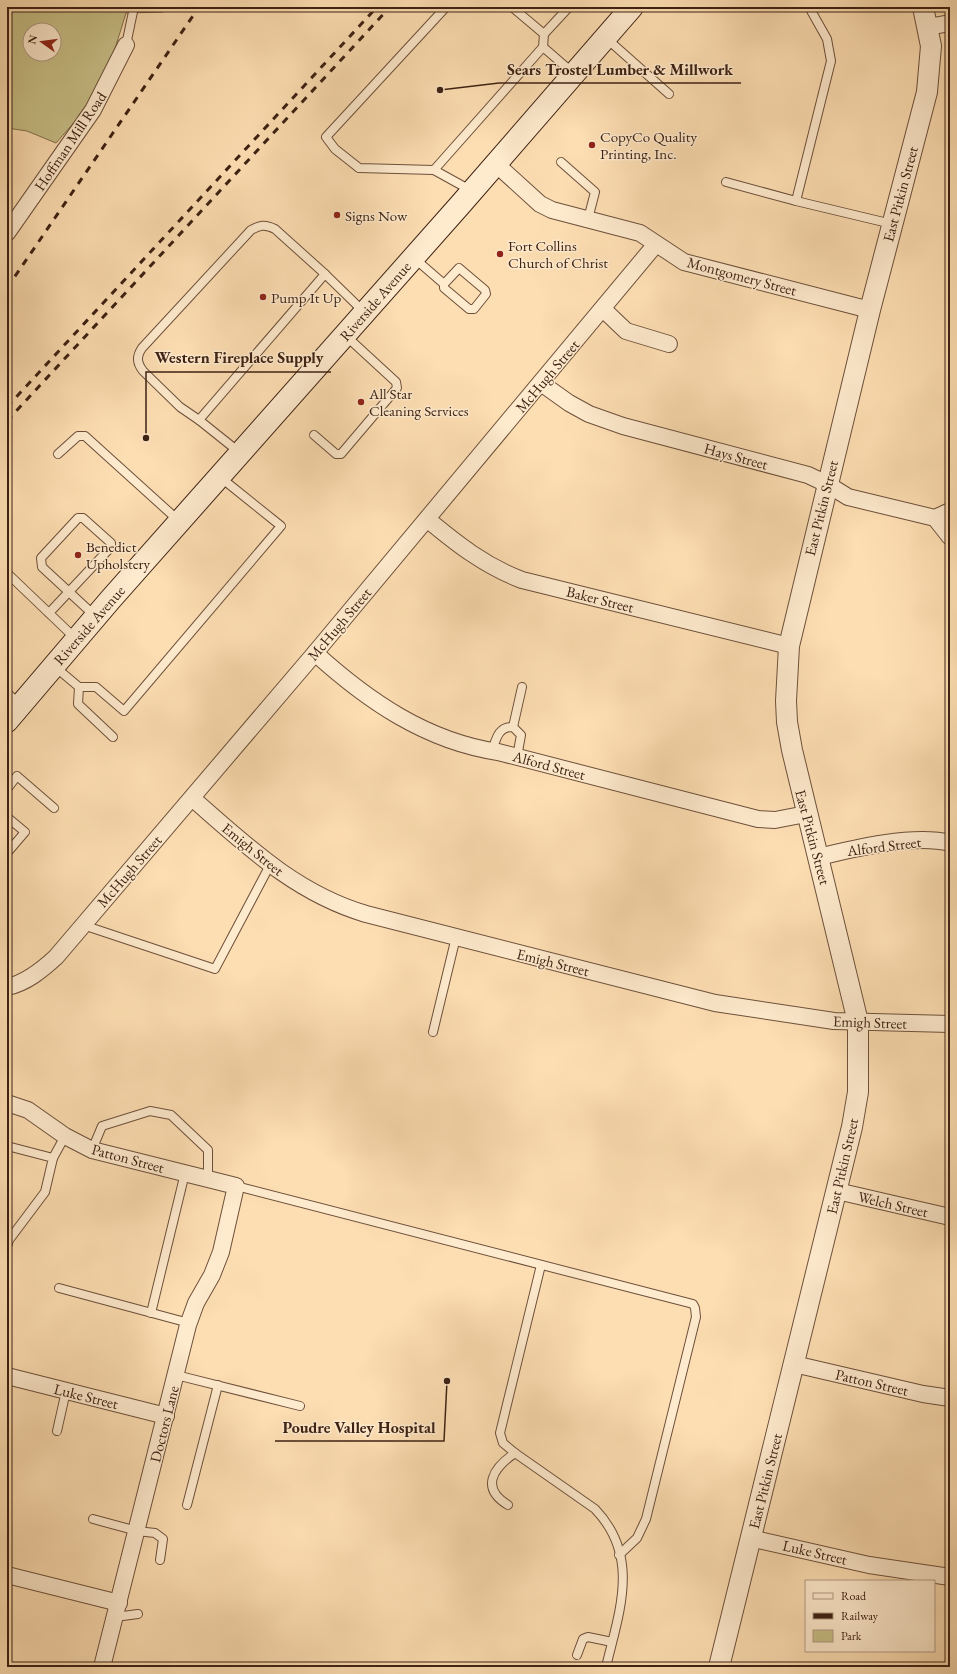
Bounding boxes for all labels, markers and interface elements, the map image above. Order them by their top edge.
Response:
north arrow [22,22,62,62]
text: N [24,33,40,46]
callout: Sears Trostel Lumber & Millwork [499,55,741,83]
text: Sears Trostel Lumber & Millwork [507,59,733,80]
street label: Hoffman Mill Road [30,87,110,194]
place label: CopyCo Quality Printing, Inc. [600,127,697,163]
marker: CopyCo Quality Printing, Inc. [587,140,597,150]
street label: East Pitkin Street [878,144,922,244]
place label: Signs Now [345,206,408,225]
marker: Signs Now [332,210,342,220]
place label: Fort Collins Church of Christ [508,236,608,272]
marker: Fort Collins Church of Christ [495,249,505,259]
street label: Montgomery Street [685,252,799,300]
street label: Riverside Avenue [335,257,415,345]
place label: Pump It Up [271,288,342,307]
marker: Pump It Up [258,292,268,302]
street label: McHugh Street [511,335,583,416]
callout: Western Fireplace Supply [146,344,331,372]
text: Western Fireplace Supply [155,347,324,368]
place label: All Star Cleaning Services [368,384,469,420]
marker: All Star Cleaning Services [356,397,366,407]
street label: Hays Street [702,438,770,474]
street label: East Pitkin Street [800,458,842,558]
place label: Benedict Upholstery [86,537,151,573]
marker: Benedict Upholstery [73,550,83,560]
street label: Riverside Avenue [49,581,129,669]
street label: Baker Street [564,581,636,617]
street label: McHugh Street [303,583,375,664]
street label: Alford Street [510,746,588,784]
street label: East Pitkin Street [791,787,835,887]
street label: Emigh Street [218,818,288,880]
street label: McHugh Street [92,831,166,911]
street label: Alford Street [845,832,922,860]
street label: Emigh Street [515,944,591,980]
street label: Emigh Street [833,1011,908,1033]
street label: East Pitkin Street [822,1116,862,1216]
street label: Patton Street [90,1139,167,1177]
street label: Welch Street [856,1187,930,1221]
street label: Patton Street [834,1364,911,1400]
street label: Luke Street [52,1379,120,1413]
street label: Doctors Lane [145,1384,183,1464]
callout: Poudre Valley Hospital [275,1413,444,1441]
text: Poudre Valley Hospital [282,1417,436,1438]
street label: East Pitkin Street [744,1431,786,1531]
street label: Luke Street [781,1535,849,1569]
legend [805,1580,935,1652]
text: Road [841,1588,867,1604]
text: Railway [841,1608,879,1624]
text: Park [841,1628,862,1644]

